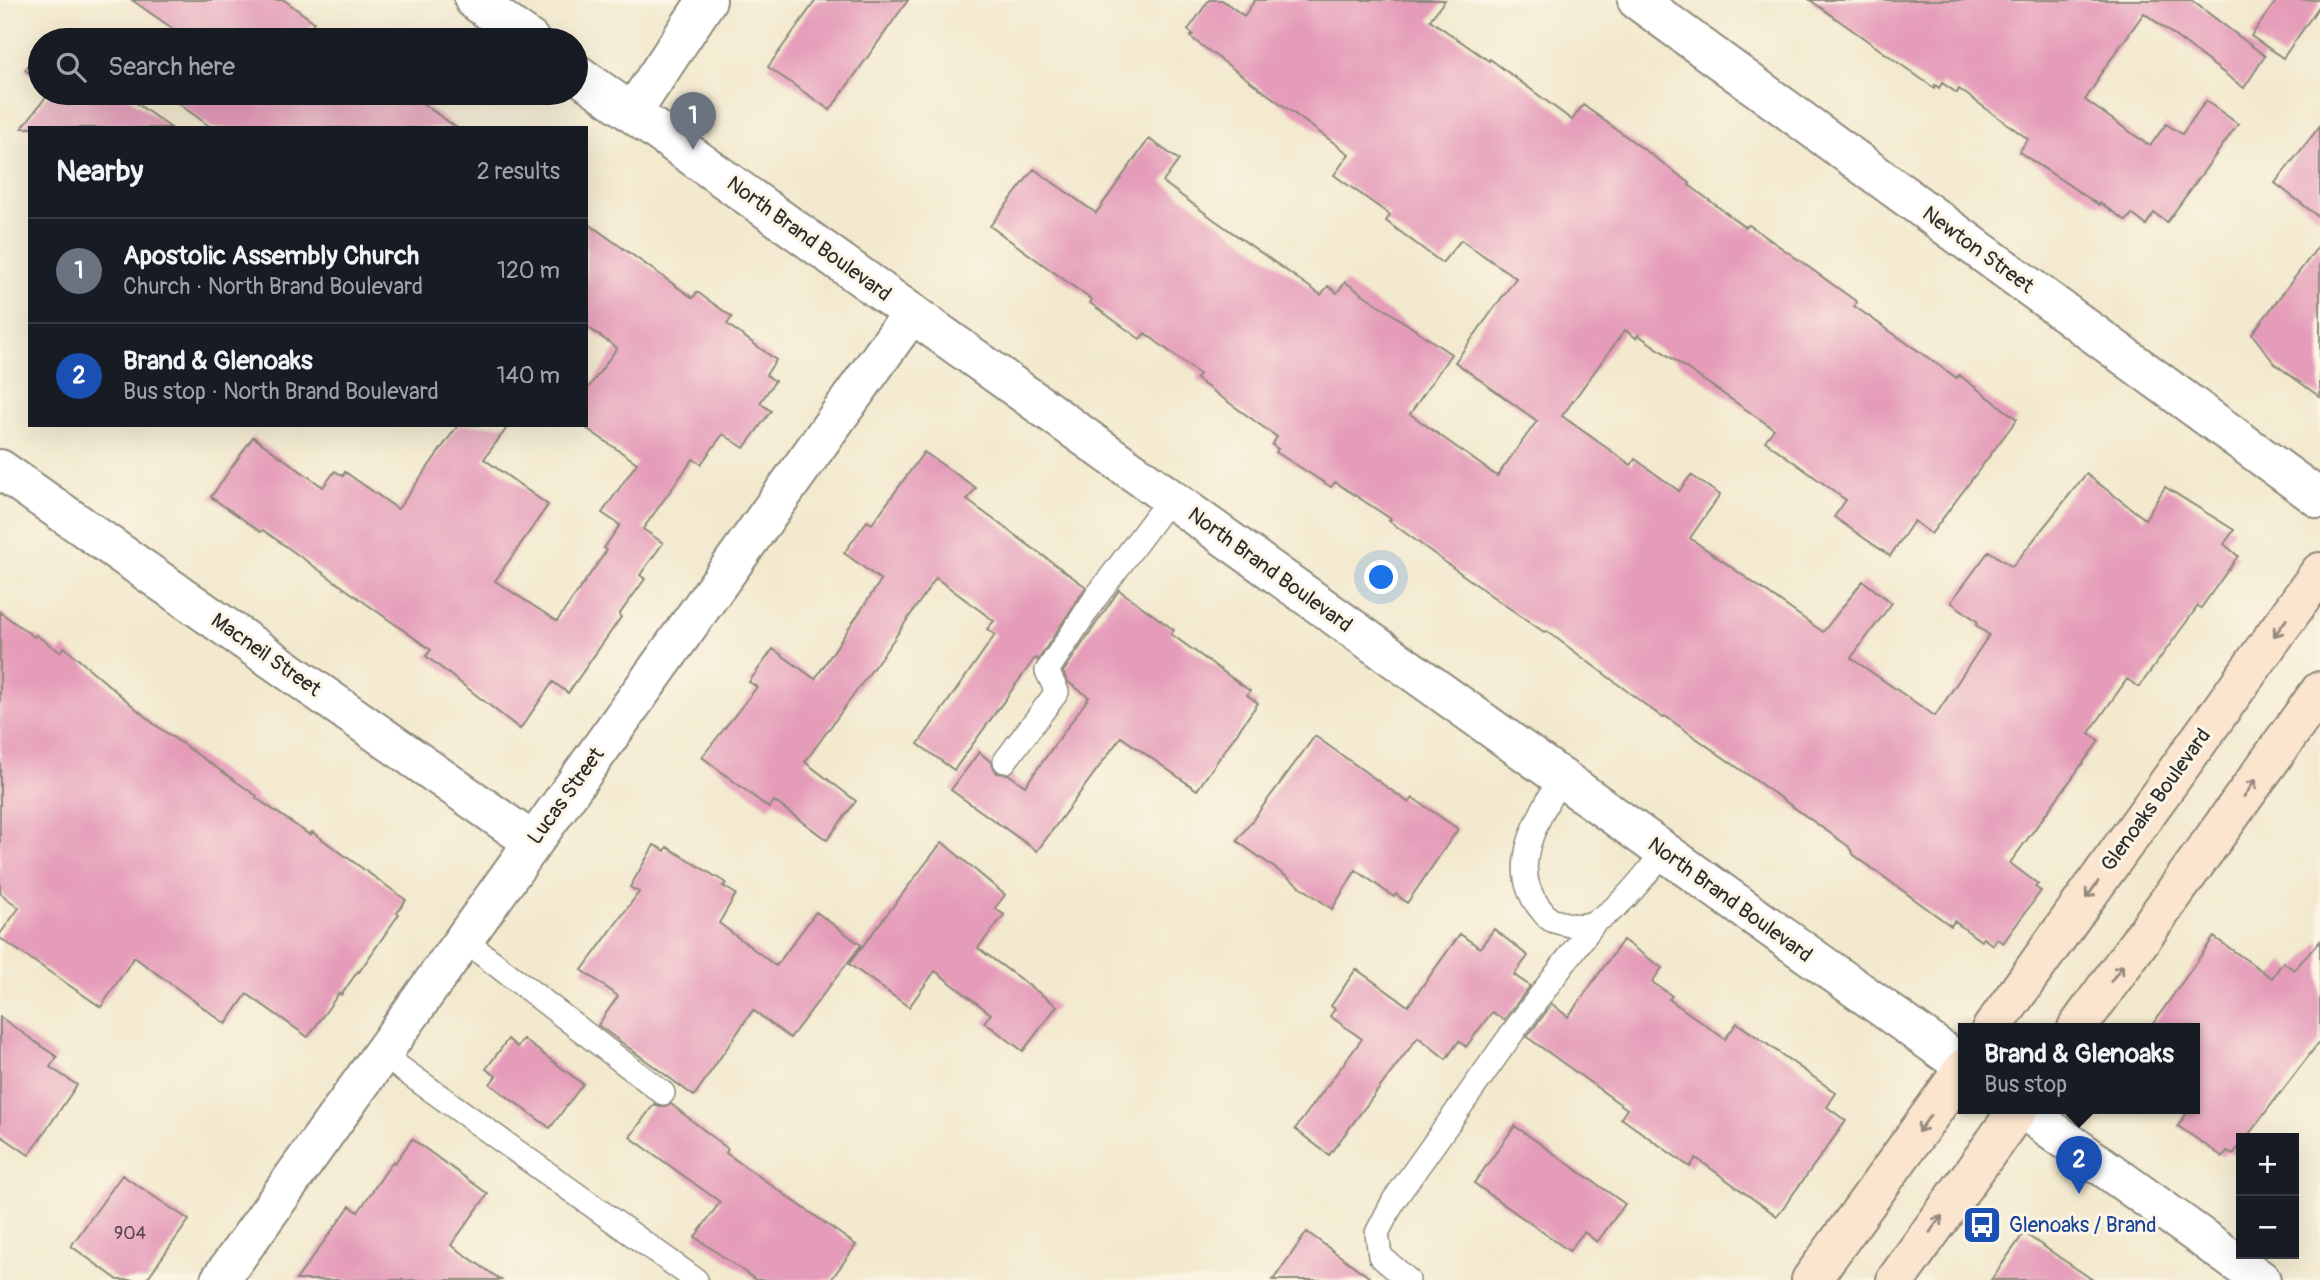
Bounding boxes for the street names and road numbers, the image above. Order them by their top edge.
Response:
street label: North Brand Boulevard [721,170,897,308]
street label: Newton Street [1917,200,2040,300]
street label: North Brand Boulevard [1182,501,1358,639]
street label: Macneil Street [206,607,327,703]
street label: Glenoaks Boulevard [2095,723,2217,877]
street label: Lucas Street [522,742,611,850]
street label: North Brand Boulevard [1642,831,1818,969]

